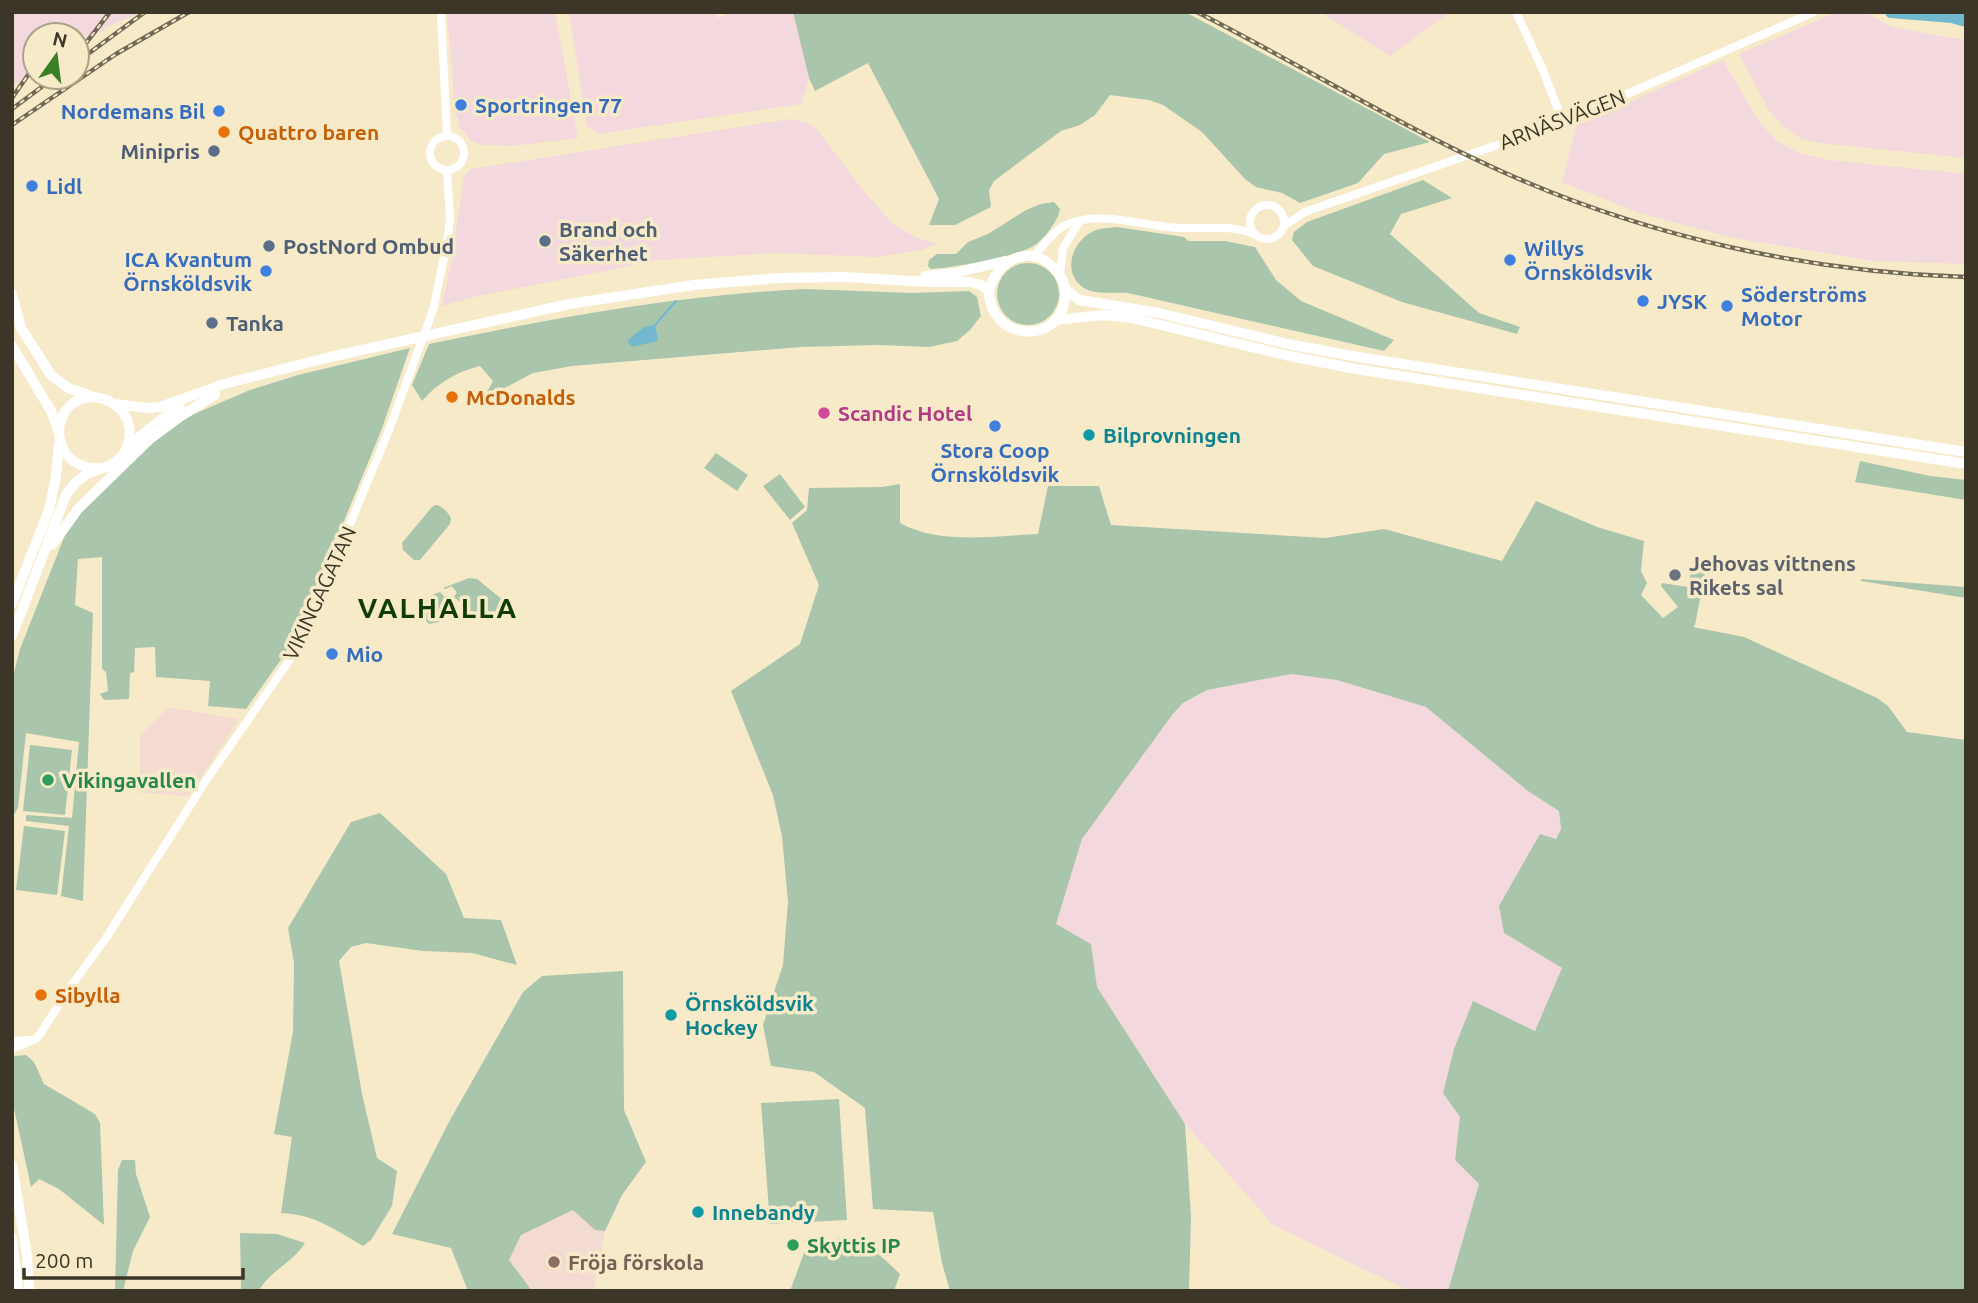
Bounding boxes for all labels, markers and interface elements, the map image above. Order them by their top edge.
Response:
north arrow [21,21,91,91]
text: N [51,27,70,52]
street label: ARNÄSVÄGEN [1496,84,1628,154]
place label: Sportringen 77 [475,93,622,117]
marker: Sportringen 77 [453,97,469,113]
place label: Nordemans Bil [61,99,205,123]
marker: Nordemans Bil [211,103,227,119]
place label: Quattro baren [238,120,379,144]
marker: Quattro baren [216,124,232,140]
place label: Minipris [120,139,200,163]
marker: Minipris [206,143,222,159]
place label: Lidl [46,174,82,198]
marker: Lidl [24,178,40,194]
place label: Brand och Säkerhet [559,217,658,265]
marker: Brand och Säkerhet [537,233,553,249]
place label: PostNord Ombud [283,234,454,258]
place label: Willys Örnsköldsvik [1524,236,1653,284]
marker: PostNord Ombud [261,238,277,254]
place label: ICA Kvantum Örnsköldsvik [123,247,252,295]
marker: Willys Örnsköldsvik [1502,252,1518,268]
marker: ICA Kvantum Örnsköldsvik [258,263,274,279]
place label: Söderströms Motor [1741,282,1867,330]
place label: JYSK [1657,289,1707,313]
marker: JYSK [1635,293,1651,309]
marker: Söderströms Motor [1719,298,1735,314]
place label: Tanka [226,311,284,335]
marker: Tanka [204,315,220,331]
place label: McDonalds [466,385,576,409]
marker: McDonalds [444,389,460,405]
place label: Scandic Hotel [838,401,972,425]
marker: Scandic Hotel [816,405,832,421]
marker: Stora Coop Örnsköldsvik [987,418,1003,434]
place label: Bilprovningen [1103,423,1241,447]
marker: Bilprovningen [1081,427,1097,443]
place label: Stora Coop Örnsköldsvik [931,438,1060,486]
street label: VIKINGAGATAN [278,522,360,664]
place label: Jehovas vittnens Rikets sal [1689,551,1856,599]
marker: Jehovas vittnens Rikets sal [1667,567,1683,583]
district label: VALHALLA [358,592,518,623]
place label: Mio [346,642,383,666]
marker: Mio [324,646,340,662]
place label: Vikingavallen [62,768,196,792]
marker: Vikingavallen [40,772,56,788]
place label: Sibylla [55,983,121,1007]
marker: Sibylla [33,987,49,1003]
place label: Örnsköldsvik Hockey [685,991,814,1039]
marker: Örnsköldsvik Hockey [663,1007,679,1023]
place label: Innebandy [712,1200,815,1224]
marker: Innebandy [690,1204,706,1220]
place label: Skyttis IP [807,1233,901,1257]
scale bar [24,1236,243,1280]
marker: Skyttis IP [785,1237,801,1253]
text: 200 m [35,1248,93,1272]
place label: Fröja förskola [568,1250,704,1274]
marker: Fröja förskola [546,1254,562,1270]

